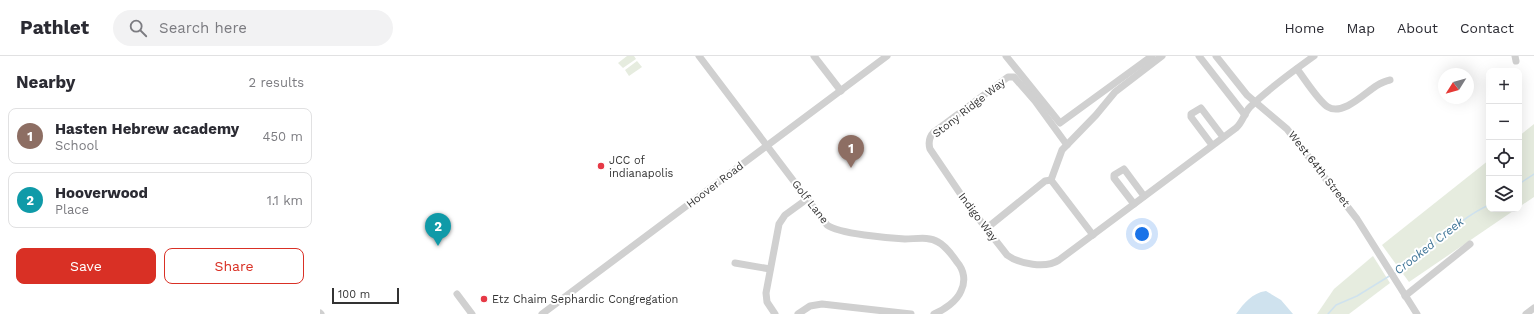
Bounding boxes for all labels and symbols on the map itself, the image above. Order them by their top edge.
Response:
north arrow [1438,68,1474,104]
street label: Stony Ridge Way [930,75,1008,140]
street label: West 64th Street [1285,129,1353,210]
pin: 1 [838,135,864,168]
place label: JCC of indianapolis [609,154,674,180]
street label: Hoover Road [684,159,746,211]
marker: JCC of indianapolis [596,161,606,171]
street label: Golf Lane [789,178,831,226]
street label: Indigo Way [956,190,1001,244]
pin: 2 [425,213,451,246]
water label: Crooked Creek [1392,214,1467,277]
your location [1132,224,1152,244]
scale bar [332,286,399,305]
place label: Etz Chaim Sephardic Congregation [492,293,678,306]
marker: Etz Chaim Sephardic Congregation [479,294,489,304]

